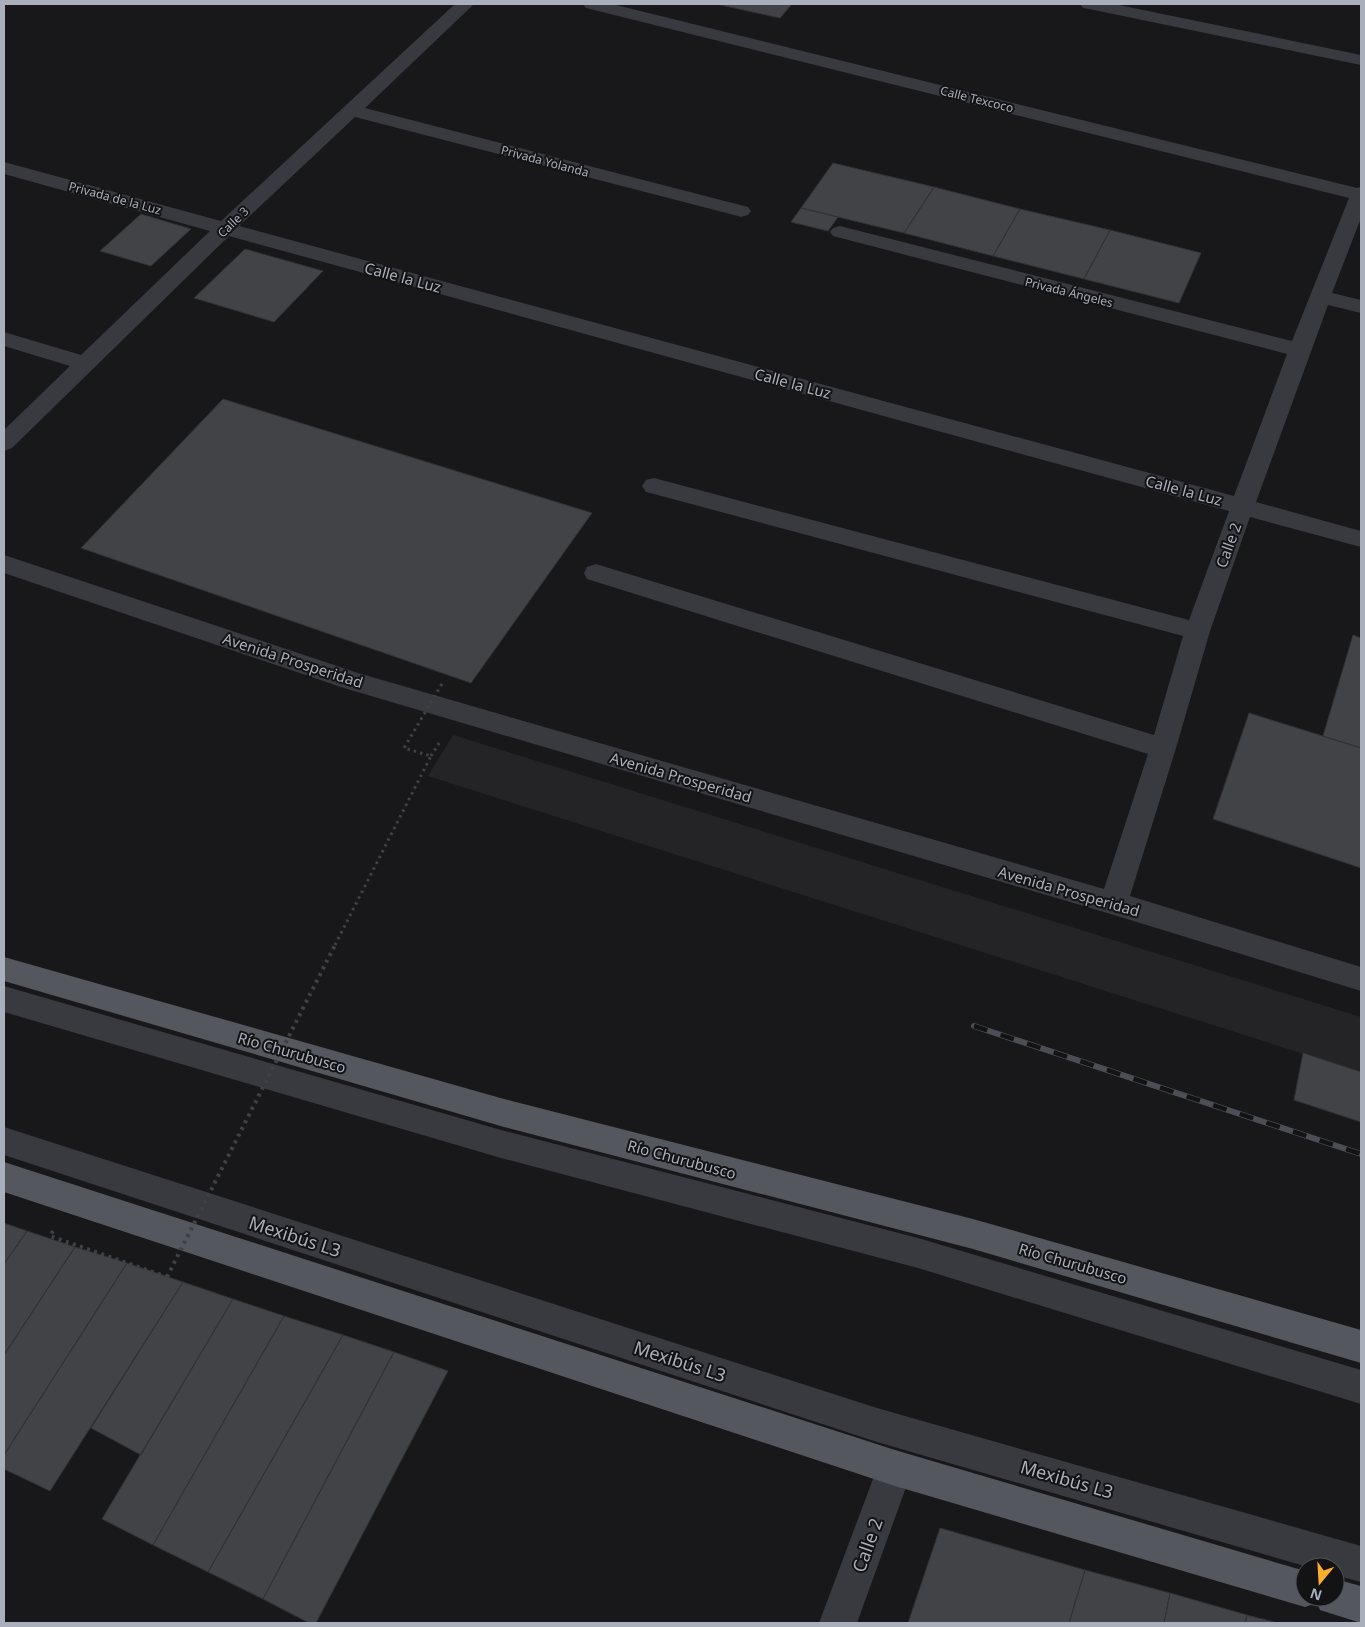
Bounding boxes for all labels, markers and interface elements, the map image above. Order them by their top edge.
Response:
street label: Calle Texcoco [939,82,1015,116]
street label: Privada Yolanda [499,141,591,181]
street label: Privada de la Luz [67,178,163,219]
street label: Calle 3 [214,203,252,241]
street label: Calle la Luz [363,257,443,297]
street label: Privada Ángeles [1023,273,1115,311]
street label: Calle la Luz [753,363,833,403]
street label: Calle la Luz [1144,470,1224,510]
street label: Calle 2 [1211,520,1245,570]
street label: Avenida Prosperidad [220,628,366,692]
street label: Avenida Prosperidad [608,747,754,807]
street label: Avenida Prosperidad [996,861,1142,921]
street label: Río Churubusco [236,1027,348,1077]
street label: Río Churubusco [626,1135,738,1183]
street label: Mexibús L3 [246,1210,344,1262]
street label: Río Churubusco [1017,1238,1129,1288]
street label: Mexibús L3 [631,1335,729,1387]
street label: Mexibús L3 [1018,1454,1116,1504]
street label: Calle 2 [846,1515,888,1575]
north arrow [1295,1557,1345,1607]
text: N [1307,1584,1324,1606]

